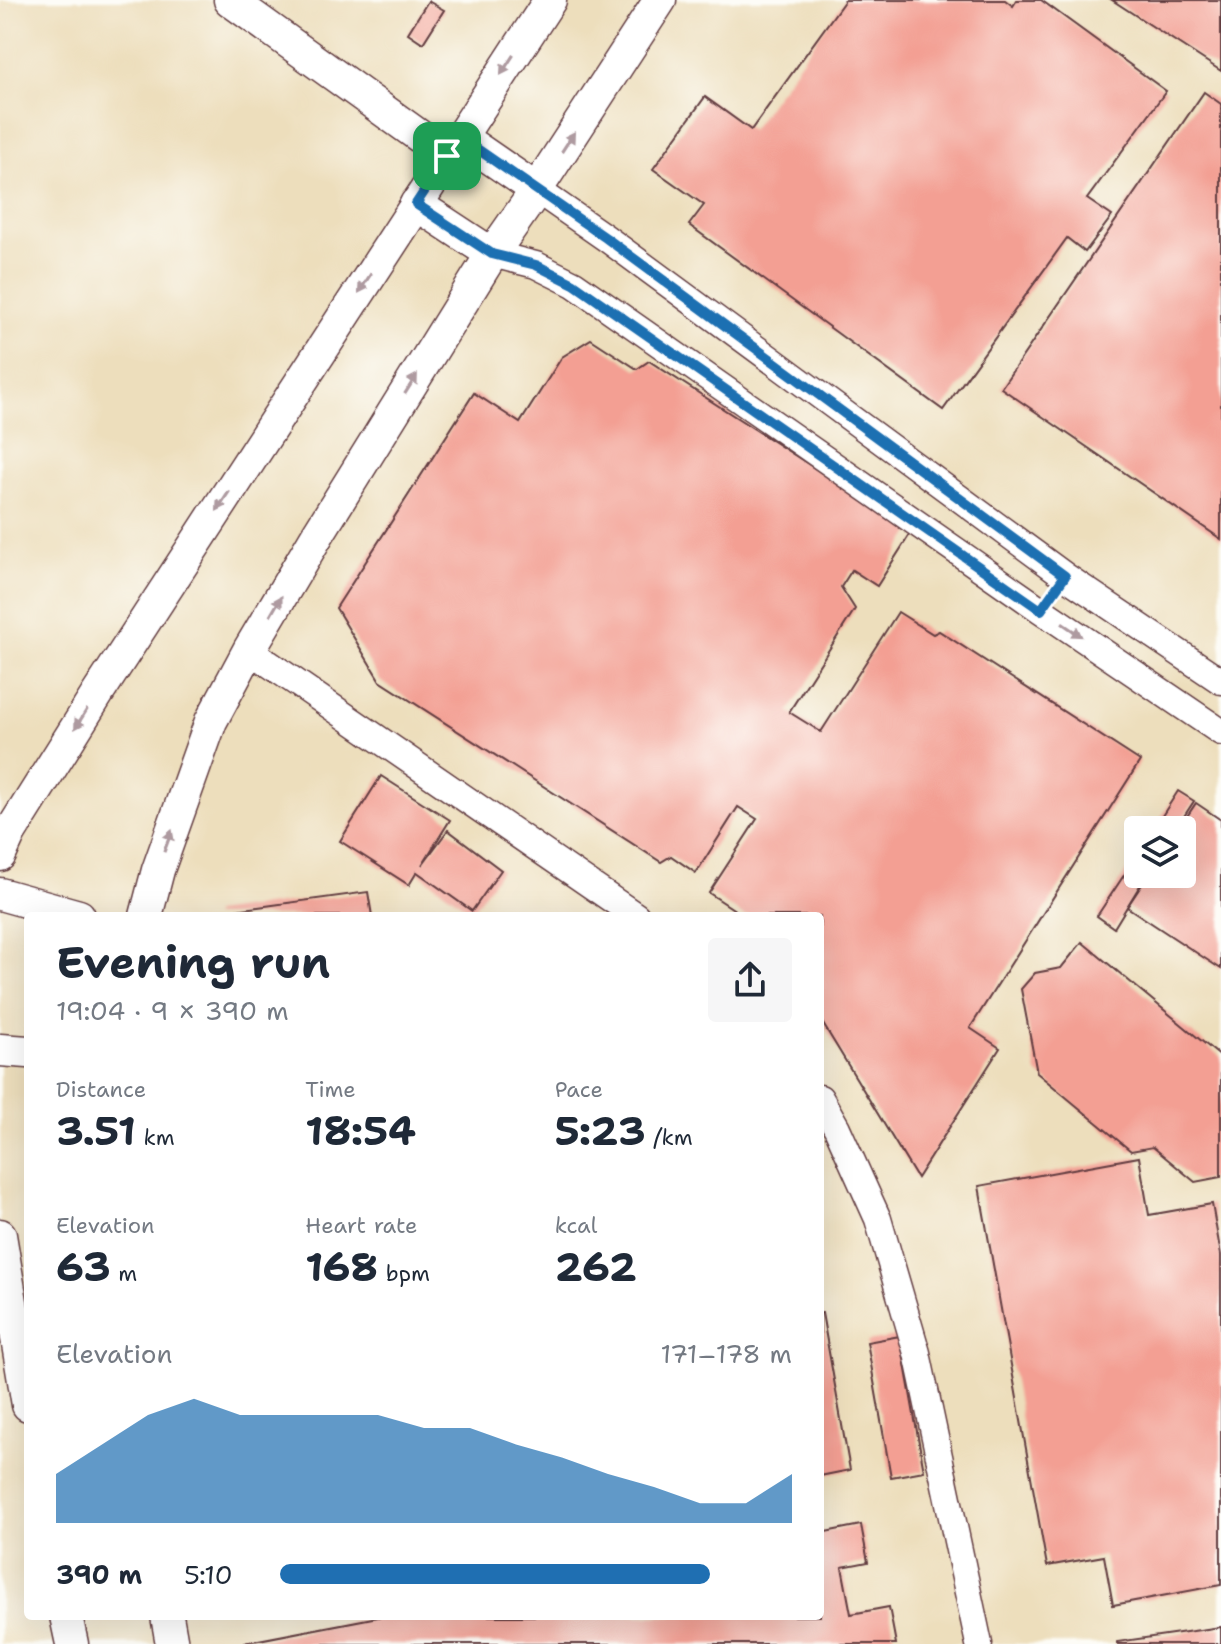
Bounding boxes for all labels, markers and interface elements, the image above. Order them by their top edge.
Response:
one-way arrow [500,54,515,76]
pin [413,122,481,190]
one-way arrow [560,131,575,153]
icon: arrive [425,134,469,178]
one-way arrow [357,272,372,293]
one-way arrow [404,373,418,395]
one-way arrow [215,490,230,511]
one-way arrow [269,595,283,617]
one-way arrow [1061,623,1082,638]
one-way arrow [75,708,89,730]
map controls [1124,816,1196,888]
button: layers [1124,816,1196,888]
one-way arrow [162,829,175,853]
text: Evening run [56,933,330,992]
button: share [708,938,792,1022]
text: 19:04 · 9 × 390 m [56,993,289,1028]
text: Distance [56,1075,146,1104]
text: Time [305,1075,356,1104]
text: Pace [555,1075,603,1104]
text: 3.51 [56,1104,136,1158]
text: 18:54 [305,1104,416,1158]
text: 5:23 [555,1104,646,1158]
text: km [136,1123,175,1152]
text: /km [646,1123,693,1152]
text: Elevation [56,1211,154,1240]
text: Heart rate [305,1211,417,1240]
text: kcal [555,1211,597,1240]
text: 63 [56,1240,111,1294]
text: 168 [305,1240,378,1294]
text: 262 [555,1240,637,1294]
text: m [111,1259,137,1288]
text: bpm [378,1259,430,1288]
text: Elevation [56,1336,172,1371]
text: 171–178 m [660,1336,792,1371]
text: 390 m [56,1557,142,1592]
text: 5:10 [184,1557,233,1592]

